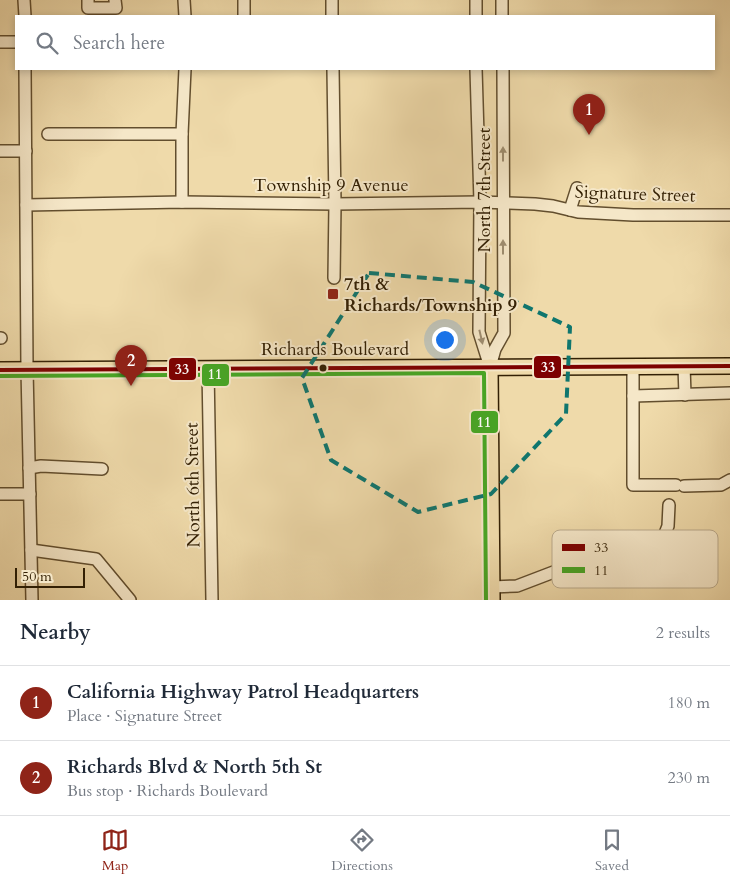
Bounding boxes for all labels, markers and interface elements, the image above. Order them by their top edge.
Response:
search box [15,15,715,70]
icon: search [33,29,61,57]
text: Search here [73,30,165,56]
pin: 1 [573,94,605,135]
street label: North 7th Street [472,127,497,252]
one-way arrow [499,146,507,162]
street label: Township 9 Avenue [253,173,409,198]
street label: Signature Street [574,179,696,209]
one-way arrow [499,239,507,255]
place label: 7th & Richards/Township 9 [344,272,517,318]
marker: 7th & Richards/Township 9 [326,287,340,301]
your location [432,327,458,353]
one-way arrow [477,330,485,345]
street label: Richards Boulevard [261,337,409,362]
pin: 2 [115,345,147,386]
line badge: 33 [533,355,562,379]
line badge: 33 [168,357,197,381]
text: 33 [541,358,555,377]
text: 33 [175,360,189,379]
line badge: 11 [201,363,230,387]
unlabelled marker [318,363,328,373]
text: 11 [208,365,222,384]
line badge: 11 [470,410,499,434]
text: 11 [477,413,491,432]
street label: North 6th Street [179,422,207,548]
legend [552,530,718,588]
text: 33 [594,538,608,557]
text: 11 [594,561,608,580]
scale bar [15,565,85,588]
text: 50 m [22,567,52,586]
text: Nearby [20,618,91,647]
text: 2 results [656,622,710,644]
text: California Highway Patrol Headquarters [67,679,419,705]
text: 1 [32,692,40,714]
text: 180 m [668,692,710,714]
text: Place · Signature Street [67,705,222,727]
text: Richards Blvd & North 5th St [67,754,322,780]
text: 2 [32,767,40,789]
text: 230 m [668,767,710,789]
text: Bus stop · Richards Boulevard [67,780,268,802]
tab: Map [101,826,129,875]
tab: Directions [331,826,393,875]
tab: Saved [595,826,629,875]

